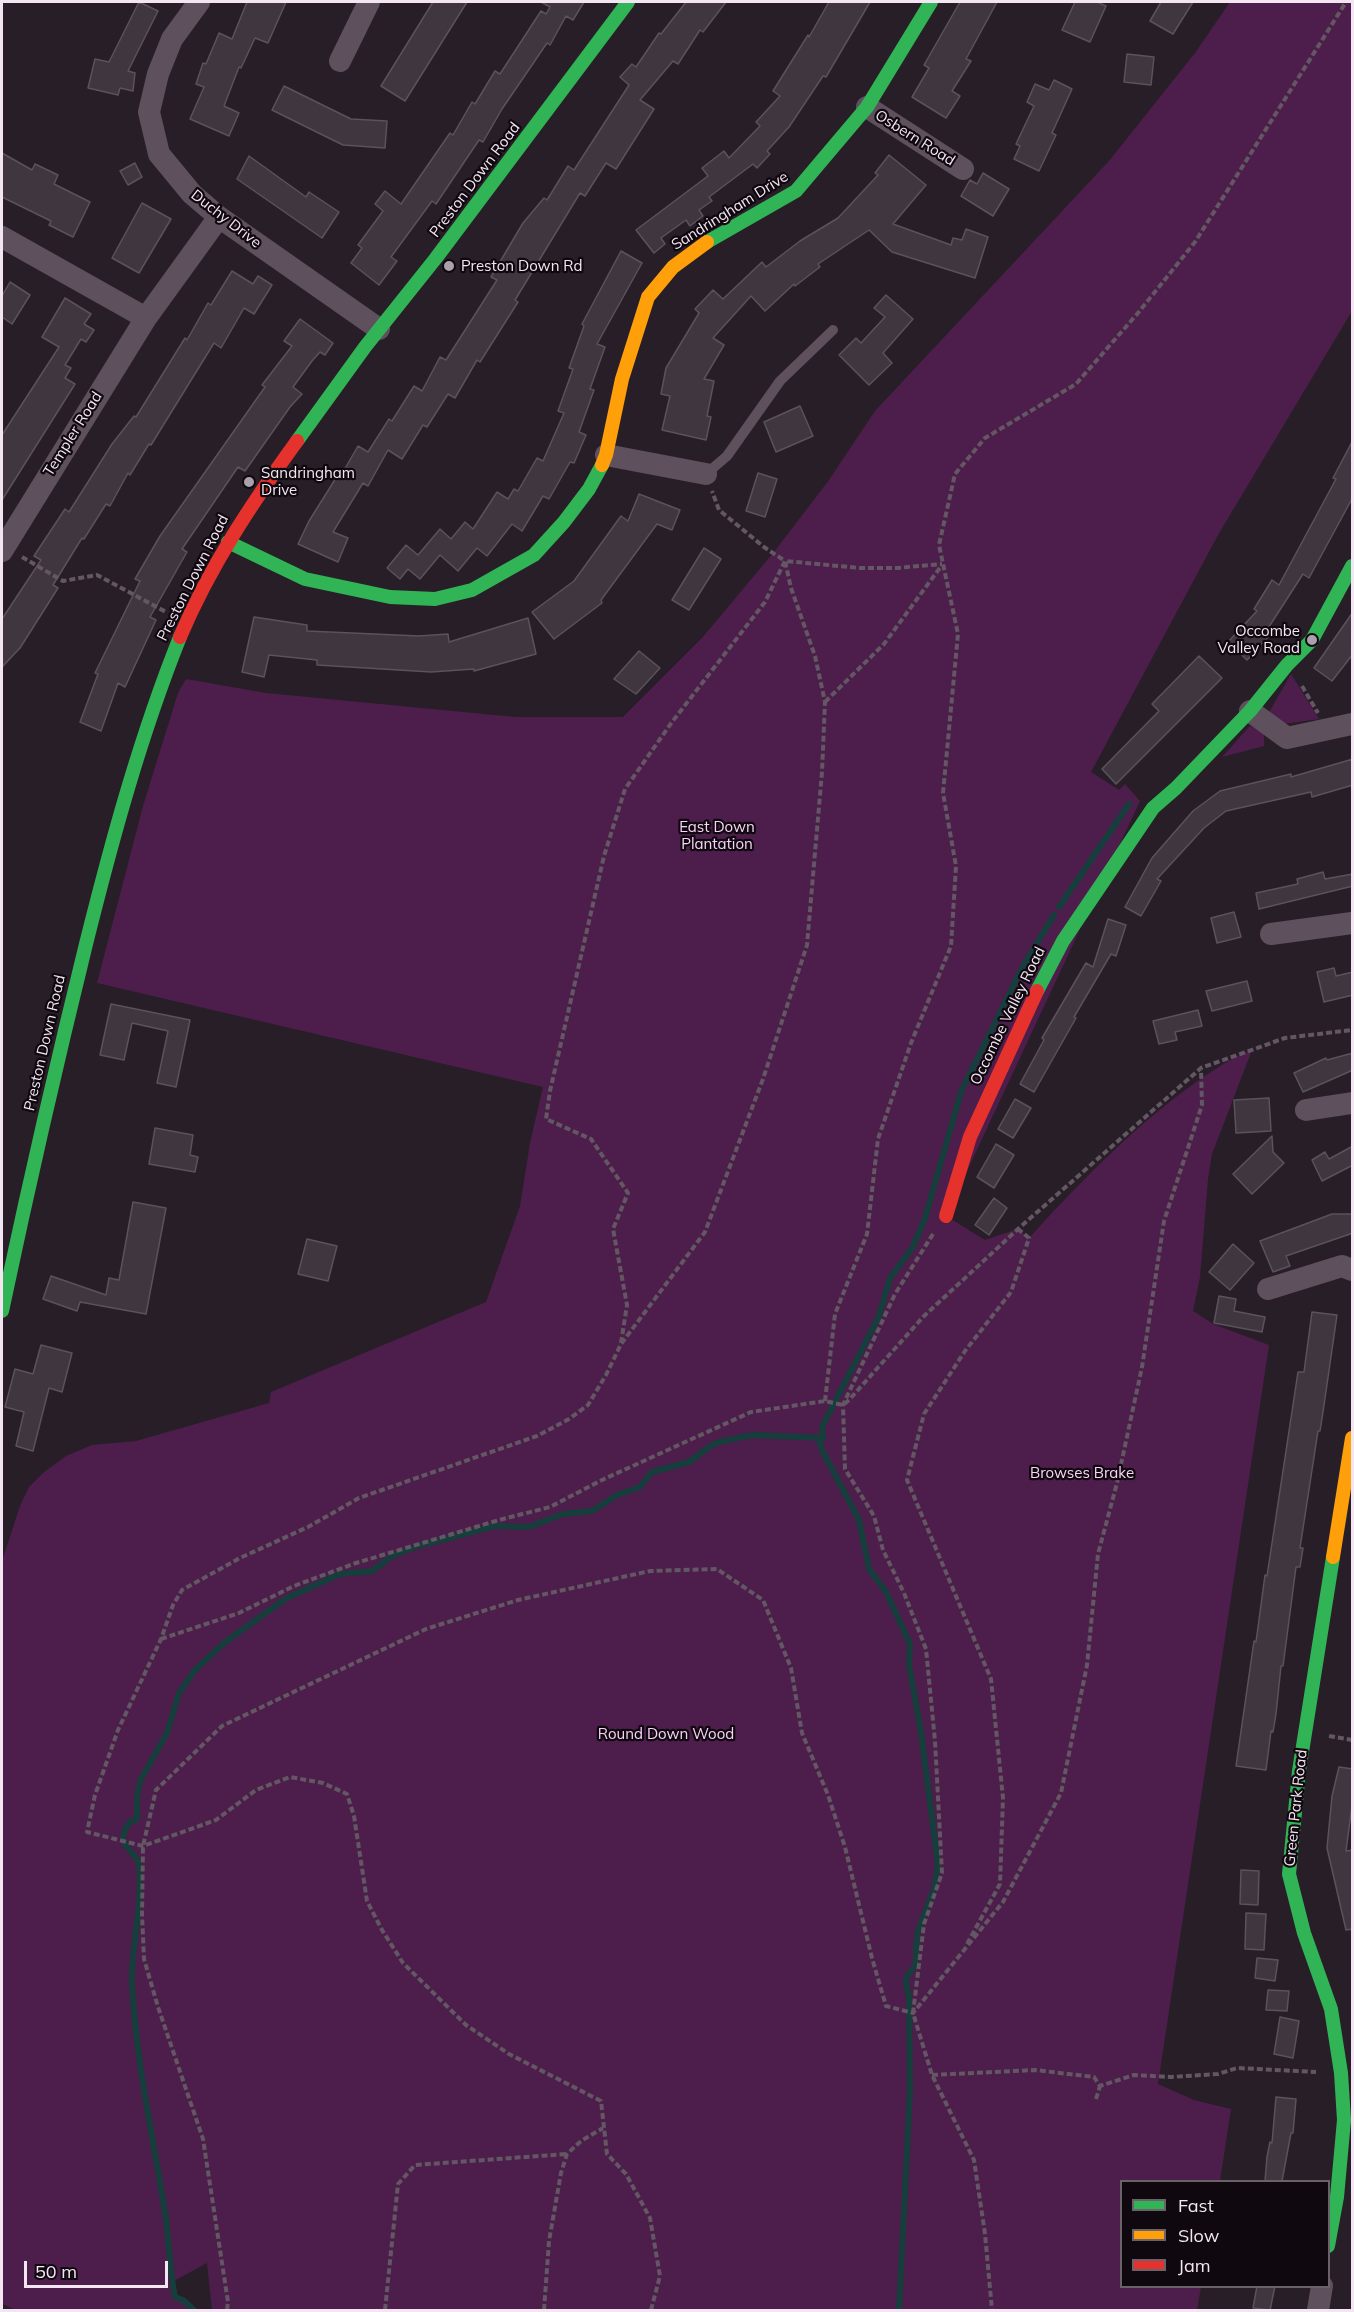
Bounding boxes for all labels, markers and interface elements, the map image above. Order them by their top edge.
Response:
street label: Osbern Road [872,106,958,170]
street label: Preston Down Road [426,119,524,241]
street label: Sandringham Drive [668,168,792,254]
street label: Duchy Drive [187,186,265,252]
place label: Preston Down Rd [461,257,583,275]
marker: Preston Down Rd [442,259,456,273]
street label: Templer Road [40,388,106,480]
place label: Sandringham Drive [261,464,355,499]
marker: Sandringham Drive [242,475,256,489]
street label: Preston Down Road [153,512,233,644]
place label: Occombe Valley Road [1218,622,1300,657]
marker: Occombe Valley Road [1305,633,1319,647]
park label: East Down Plantation [679,818,755,853]
street label: Occombe Valley Road [967,944,1049,1088]
street label: Preston Down Road [21,973,69,1113]
park label: Browses Brake [1030,1464,1134,1482]
park label: Round Down Wood [598,1725,734,1743]
street label: Green Park Road [1281,1749,1311,1867]
legend [1120,2180,1330,2288]
text: Fast [1178,2194,1214,2217]
text: Slow [1178,2224,1219,2247]
scale bar [27,2249,171,2287]
text: Jam [1178,2254,1211,2277]
text: 50 m [35,2260,77,2283]

